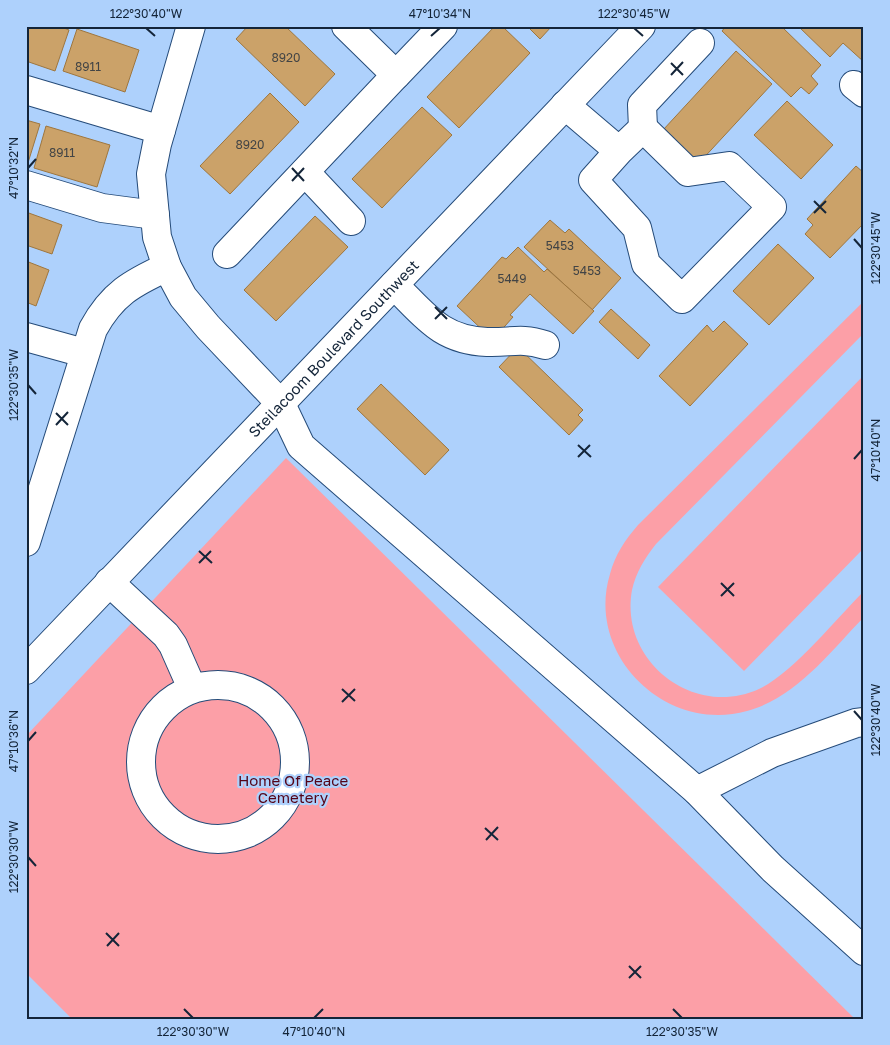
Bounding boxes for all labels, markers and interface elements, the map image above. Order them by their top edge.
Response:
text: 122°30'40"W [110,6,183,21]
text: 47°10'34"N [409,6,471,21]
text: 122°30'45"W [598,6,671,21]
house number: 8920 [272,50,300,65]
house number: 8911 [75,59,101,74]
text: 47°10'32"N [6,137,21,199]
house number: 8920 [236,137,264,152]
house number: 8911 [49,145,75,160]
text: 122°30'45"W [868,211,883,284]
house number: 5453 [546,238,574,253]
street label: Steilacoom Boulevard Southwest [244,256,422,441]
house number: 5453 [573,263,601,278]
house number: 5449 [498,271,526,286]
text: 122°30'35"W [6,349,21,421]
text: 47°10'40"N [868,419,883,481]
text: 122°30'40"W [868,683,883,756]
text: 47°10'36"N [6,710,21,772]
park label: Home Of Peace Cemetery [238,771,348,806]
text: 122°30'30"W [6,820,21,893]
text: 122°30'30"W [157,1024,230,1039]
text: 47°10'40"N [283,1024,345,1039]
text: 122°30'35"W [646,1024,718,1039]

